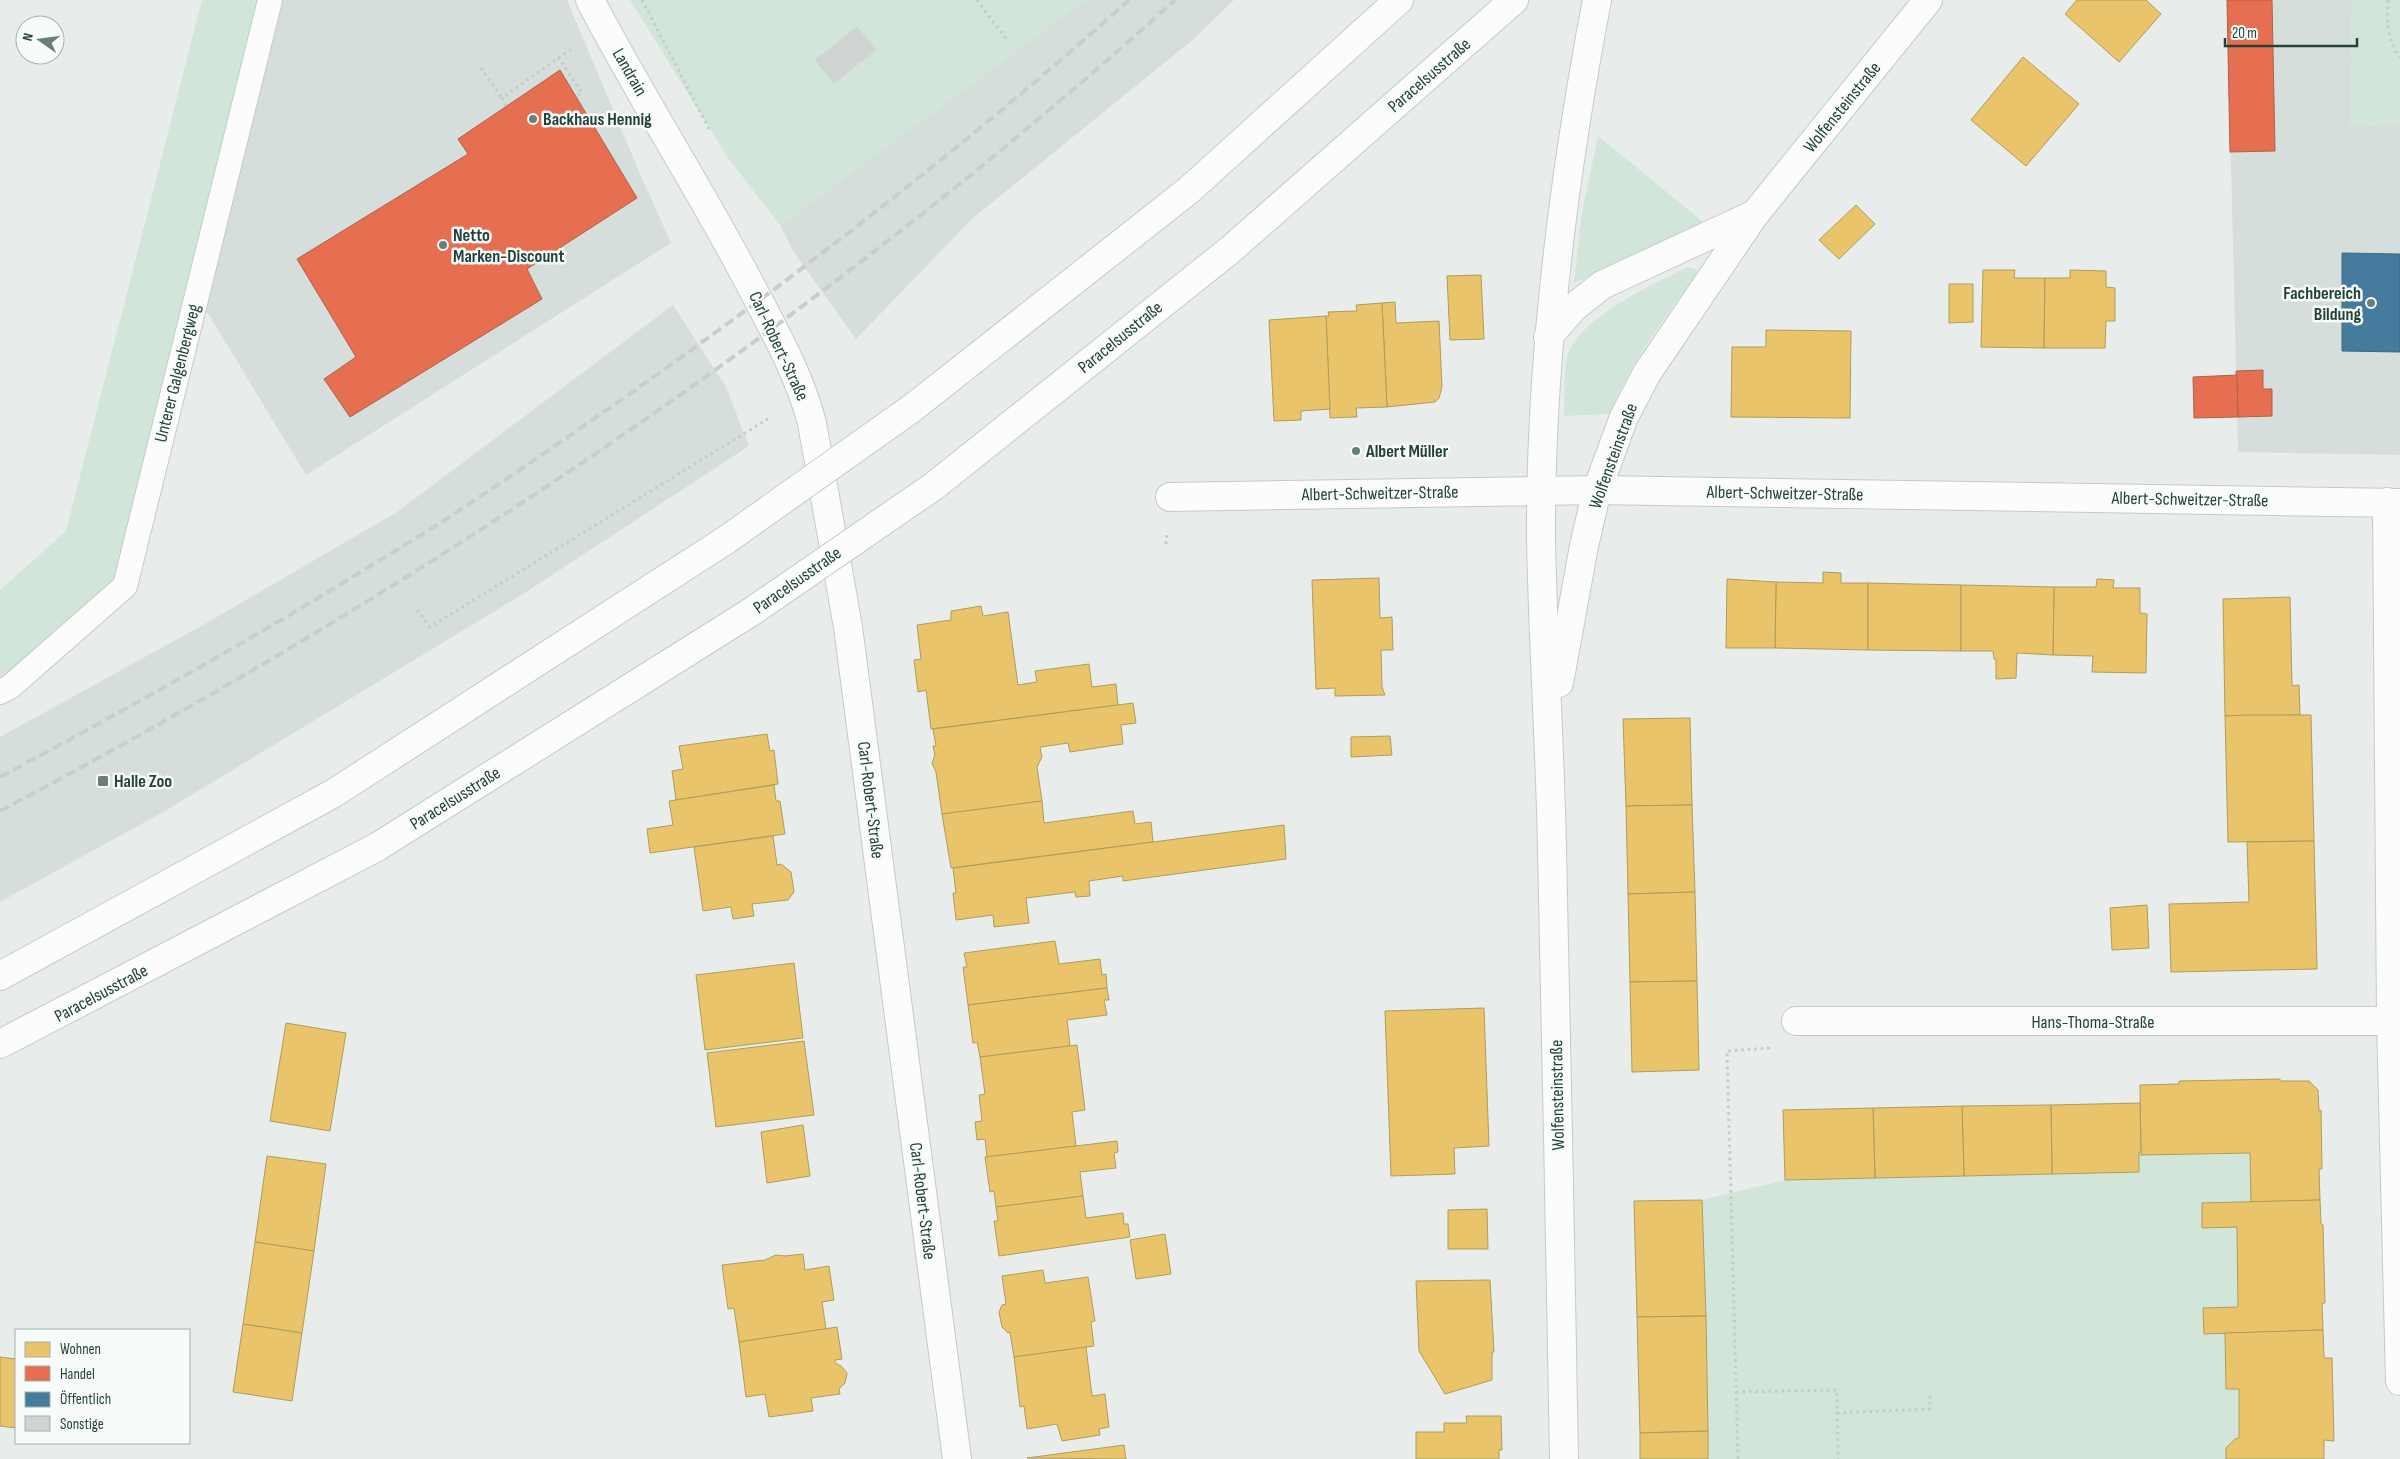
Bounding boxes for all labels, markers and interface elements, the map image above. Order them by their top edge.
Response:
north arrow [15,15,65,65]
scale bar [2225,15,2358,47]
text: 20 m [2232,24,2257,43]
text: N [19,31,37,43]
street label: Paracelsusstraße [1384,34,1475,117]
street label: Landrain [608,45,652,100]
street label: Wolfensteinstraße [1799,58,1885,157]
place label: Backhaus Hennig [543,109,652,130]
marker: Backhaus Hennig [527,113,539,125]
place label: Netto Marken-Discount [453,225,564,267]
marker: Netto Marken-Discount [437,239,449,251]
place label: Fachbereich Bildung [2283,283,2361,325]
street label: Carl-Robert-Straße [744,288,813,404]
street label: Paracelsusstraße [1074,297,1167,378]
marker: Fachbereich Bildung [2365,297,2377,309]
street label: Unterer Galgenbergweg [150,302,205,444]
street label: Wolfensteinstraße [1585,401,1642,512]
place label: Albert Müller [1365,441,1449,462]
marker: Albert Müller [1350,445,1362,457]
street label: Albert-Schweitzer-Straße [1300,482,1459,505]
street label: Albert-Schweitzer-Straße [1705,482,1864,505]
street label: Albert-Schweitzer-Straße [2110,488,2269,511]
street label: Paracelsusstraße [749,542,845,618]
street label: Carl-Robert-Straße [853,740,888,860]
street label: Paracelsusstraße [406,762,504,835]
place label: Halle Zoo [114,771,172,792]
marker: Halle Zoo [96,774,110,788]
street label: Paracelsusstraße [51,960,151,1027]
street label: Hans-Thoma-Straße [2031,1012,2155,1033]
street label: Wolfensteinstraße [1546,1039,1569,1150]
street label: Carl-Robert-Straße [905,1141,940,1261]
legend [15,1329,190,1444]
text: Wohnen [60,1340,101,1359]
text: Handel [60,1365,95,1384]
text: Öffentlich [60,1390,111,1409]
text: Sonstige [60,1415,104,1434]

